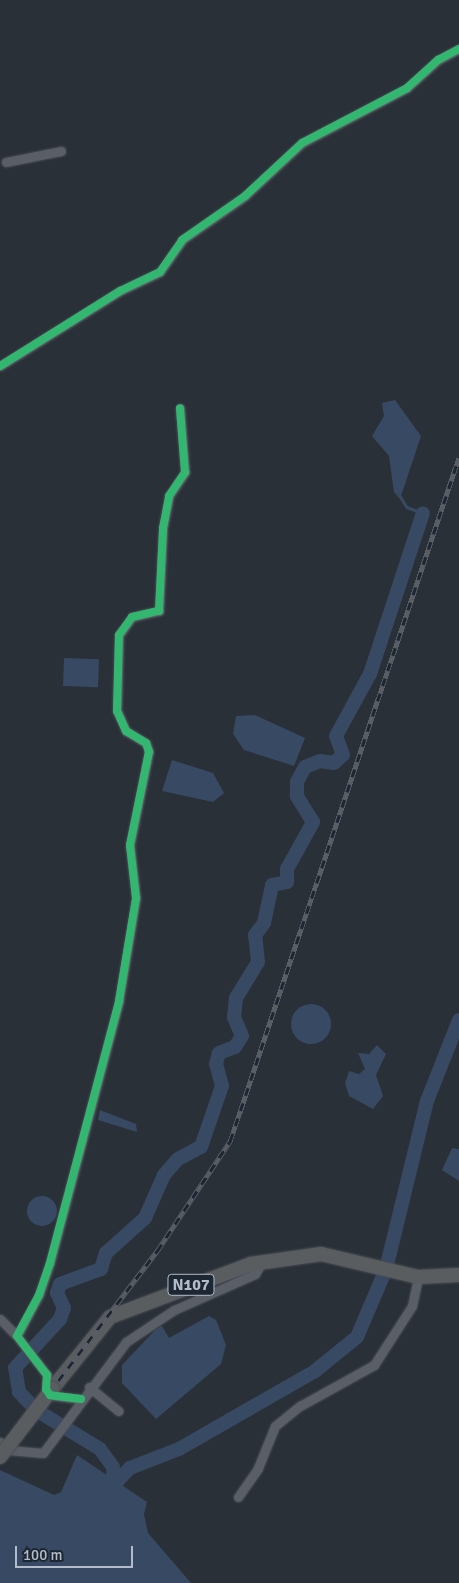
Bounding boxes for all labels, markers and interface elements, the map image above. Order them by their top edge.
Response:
road number: N107 [167,1272,215,1298]
scale bar [18,1536,135,1568]
text: 100 m [23,1546,63,1564]

